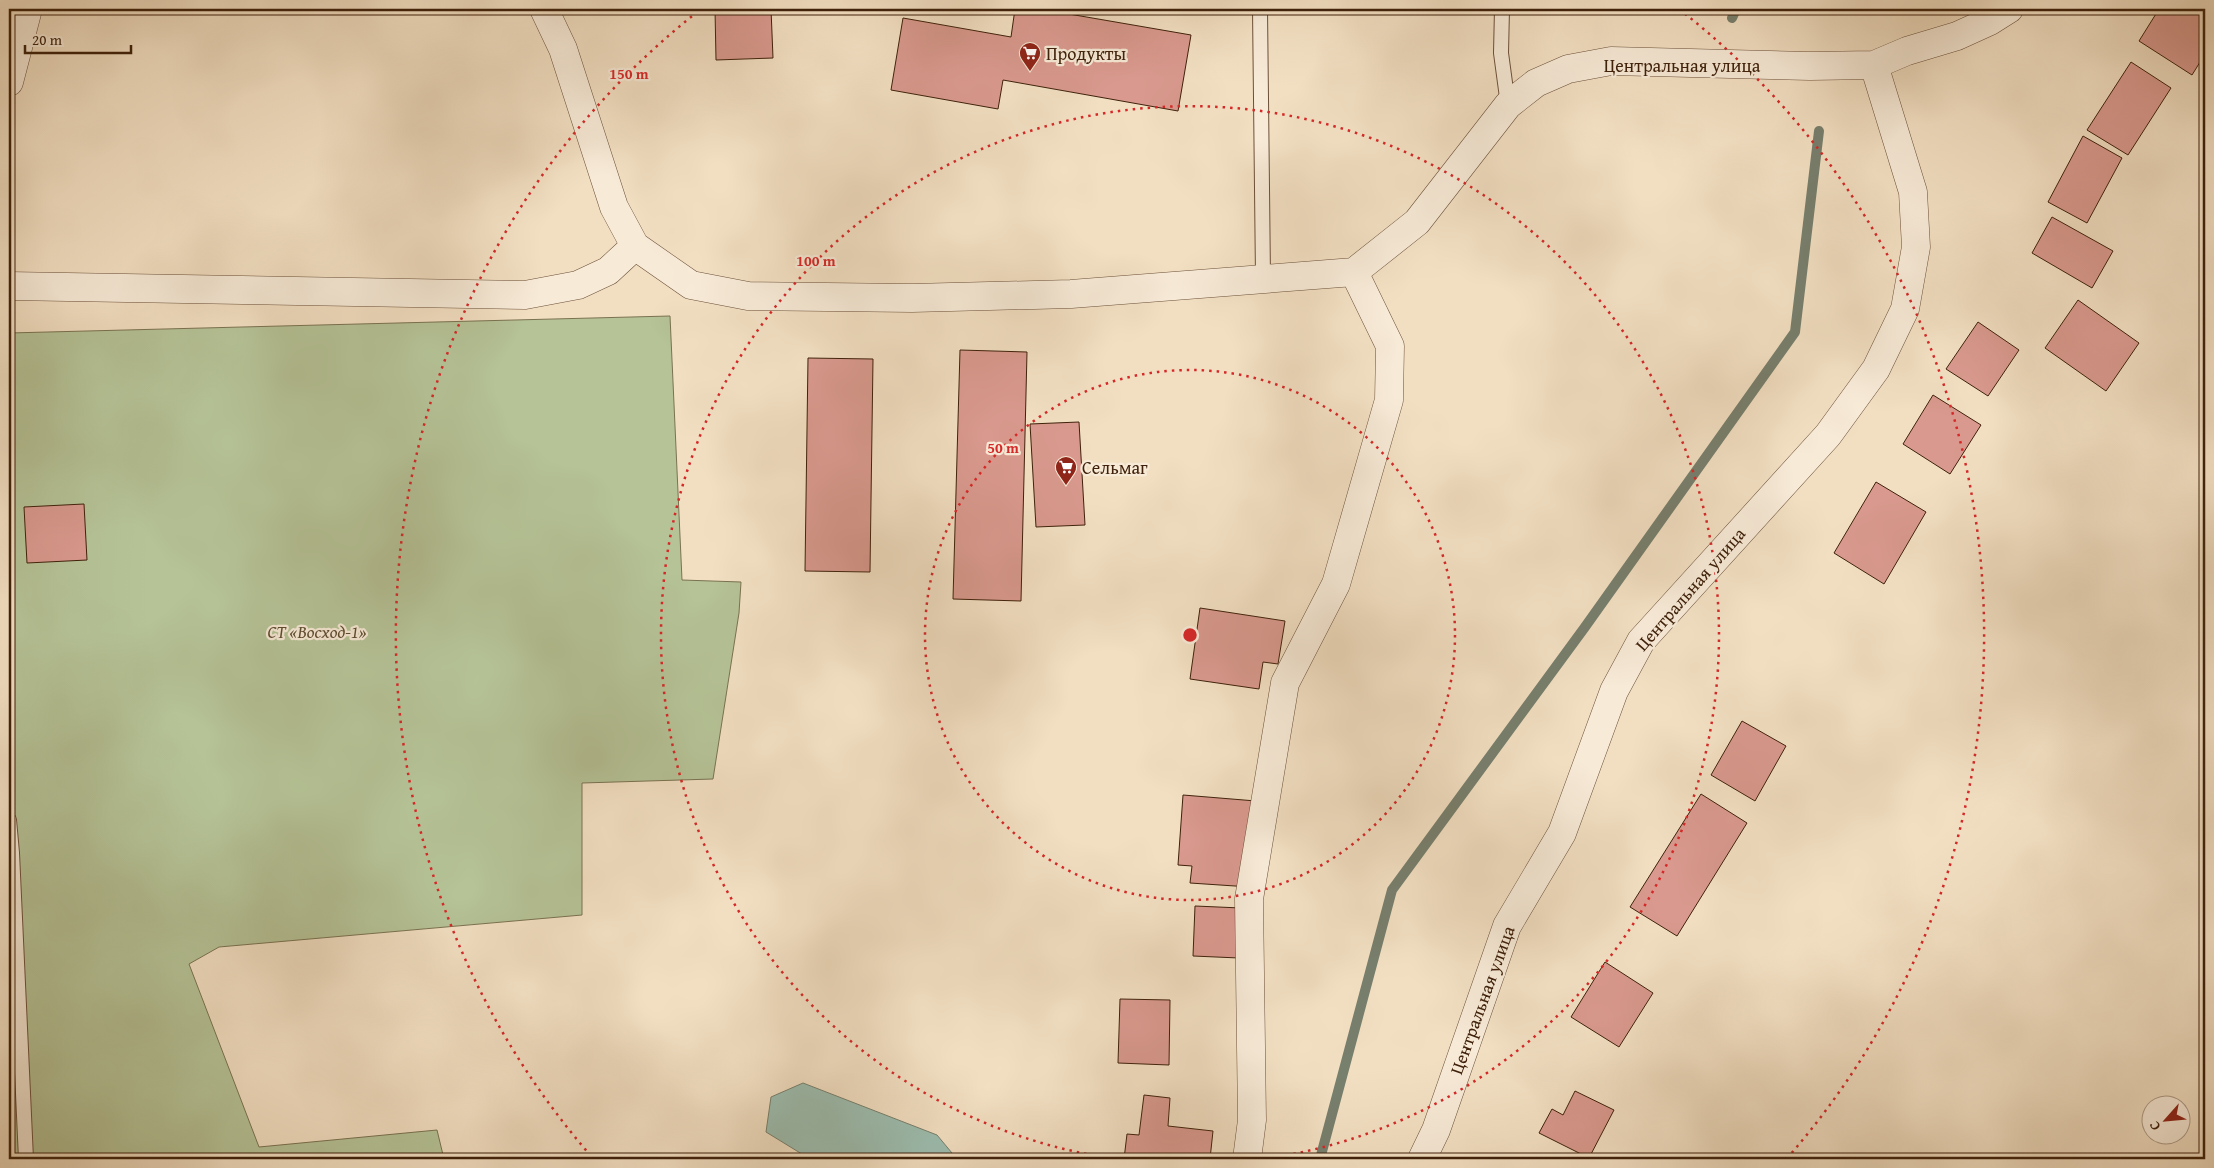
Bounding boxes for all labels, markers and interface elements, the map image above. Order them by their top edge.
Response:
scale bar [25,22,131,54]
text: 20 m [32,29,63,50]
place label: Продукты [1046,40,1127,67]
supermarket icon: Продукты [1018,41,1042,72]
street label: Центральная улица [1604,52,1761,79]
text: 150 m [609,63,649,84]
text: 100 m [796,250,836,271]
text: 50 m [987,437,1019,458]
place label: Сельмаг [1082,454,1148,481]
supermarket icon: Сельмаг [1054,455,1078,486]
street label: Центральная улица [1628,521,1752,657]
park label: СТ «Восход-1» [268,618,366,645]
centre of rings [1181,626,1199,644]
street label: Центральная улица [1443,921,1522,1078]
north arrow [2142,1096,2192,1146]
text: С [2144,1118,2165,1134]

